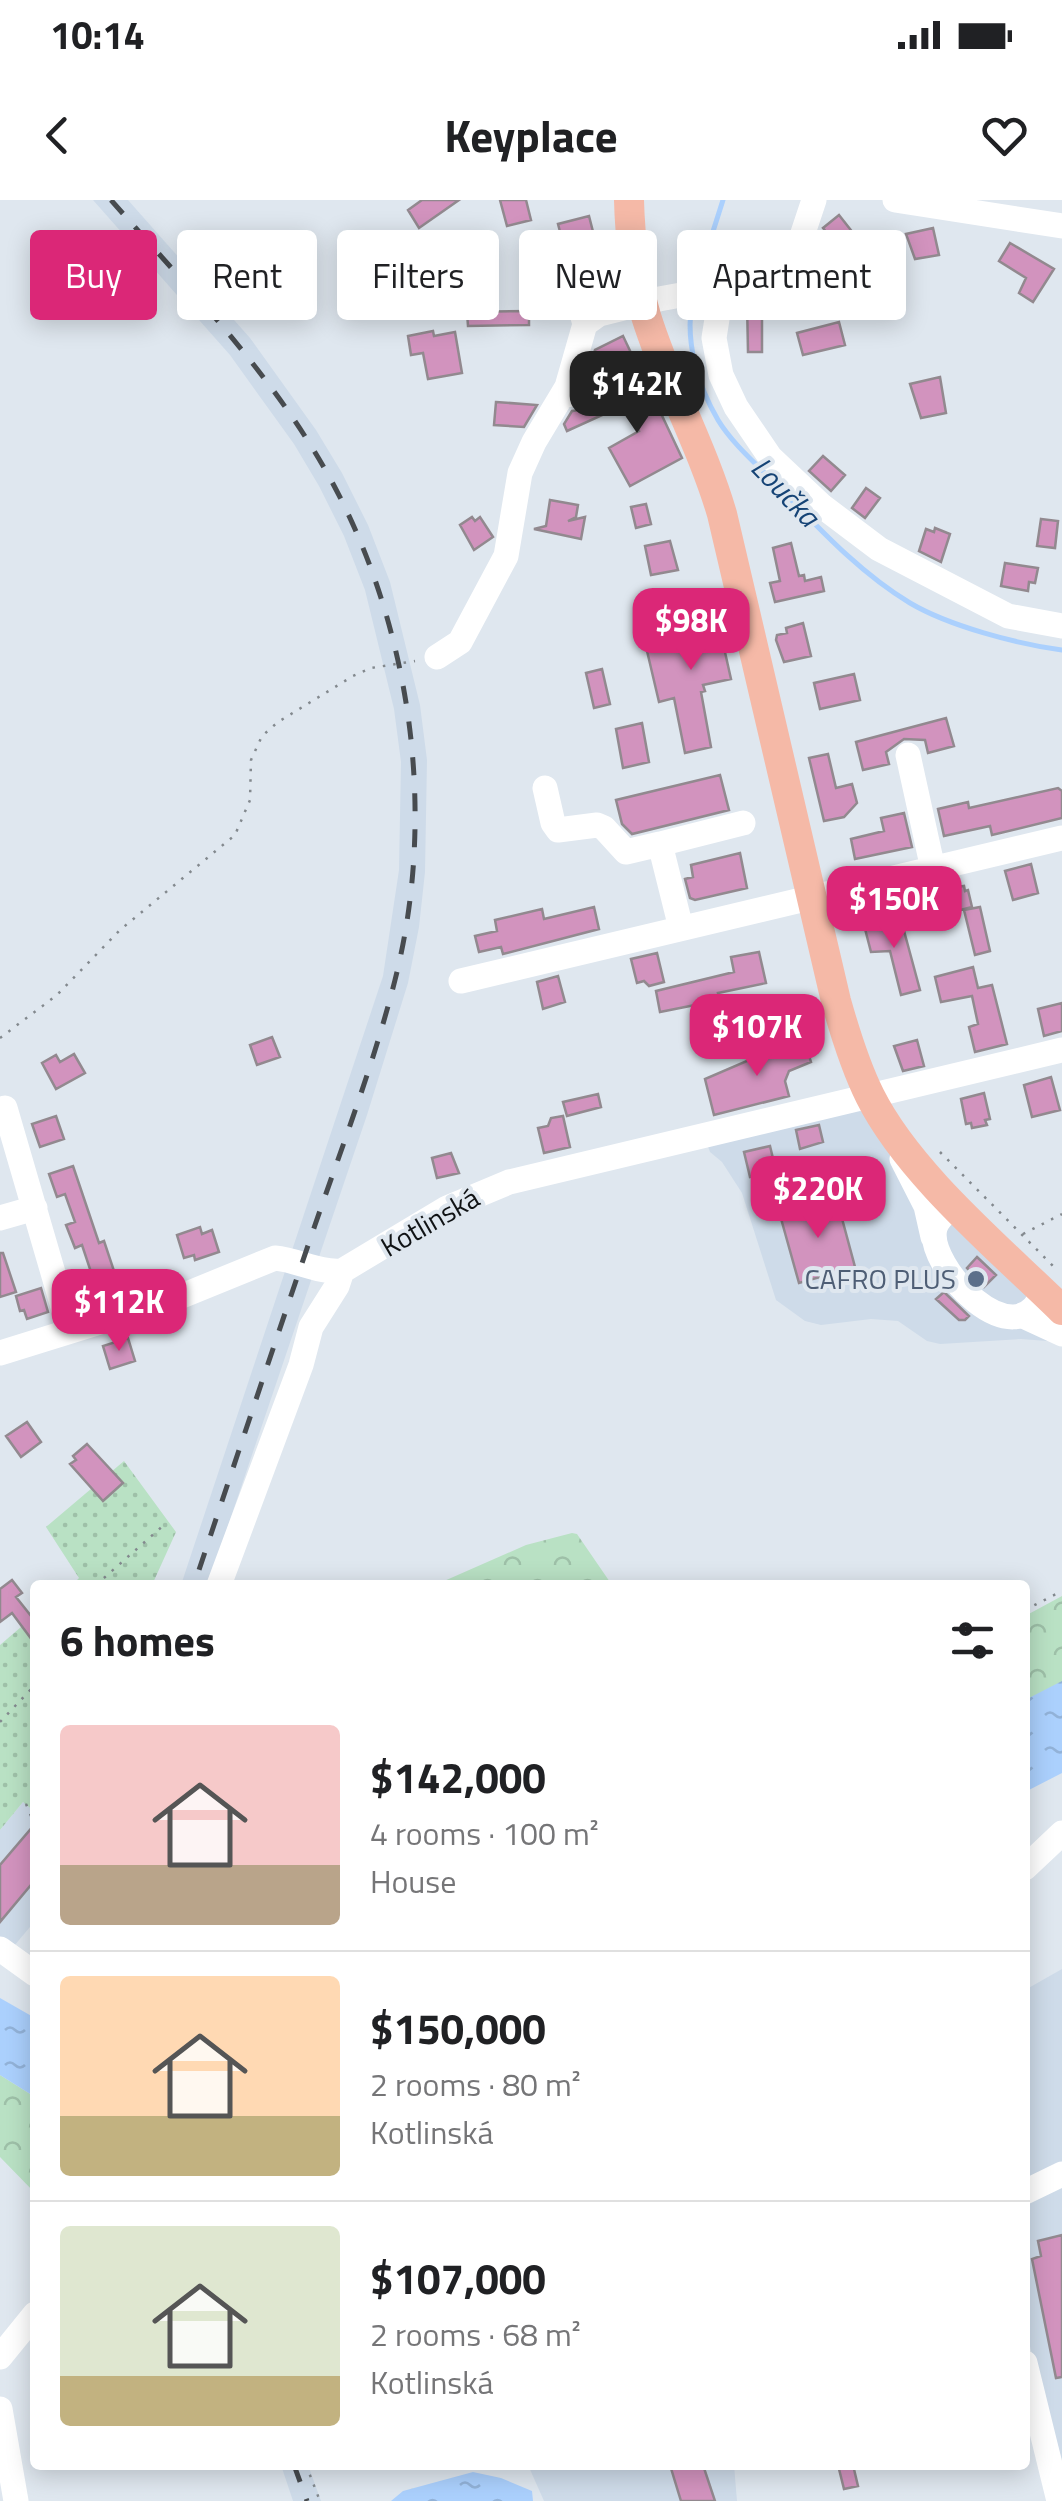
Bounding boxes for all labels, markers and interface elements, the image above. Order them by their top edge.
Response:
text: 10:14 [50,6,145,64]
text: Keyplace [444,101,618,169]
icon: back [30,108,85,163]
icon: heart [977,108,1032,163]
chip: Buy [30,230,157,320]
chip: Rent [177,230,317,320]
chip: Filters [337,230,499,320]
chip: New [519,230,657,320]
chip: Apartment [677,230,906,320]
pin: $142K [567,351,707,436]
text: $142K [592,359,682,407]
water label: Loučka [741,446,832,538]
pin: $98K [632,588,750,673]
text: $98K [655,596,727,644]
pin: $150K [824,866,964,951]
text: $150K [849,874,939,922]
pin: $107K [687,994,827,1079]
text: $107K [712,1002,802,1050]
pin: $220K [748,1156,888,1241]
text: $220K [773,1164,863,1212]
street label: Kotlinská [372,1176,487,1267]
place label: CAFRO PLUS [805,1257,956,1300]
marker: CAFRO PLUS [965,1268,987,1290]
pin: $112K [49,1269,189,1354]
text: $112K [74,1277,164,1325]
text: 6 homes [60,1608,215,1672]
icon: filters [945,1613,1000,1668]
text: $142,000 [370,1745,546,1809]
icon: home [140,1765,260,1885]
text: 4 rooms · 100 m² [370,1809,599,1857]
text: House [370,1857,456,1905]
text: $150,000 [370,1996,546,2060]
icon: home [140,2016,260,2136]
text: 2 rooms · 80 m² [370,2060,581,2108]
text: Kotlinská [370,2108,493,2156]
text: $107,000 [370,2246,546,2310]
icon: home [140,2266,260,2386]
text: 2 rooms · 68 m² [370,2310,581,2358]
text: Kotlinská [370,2358,493,2406]

